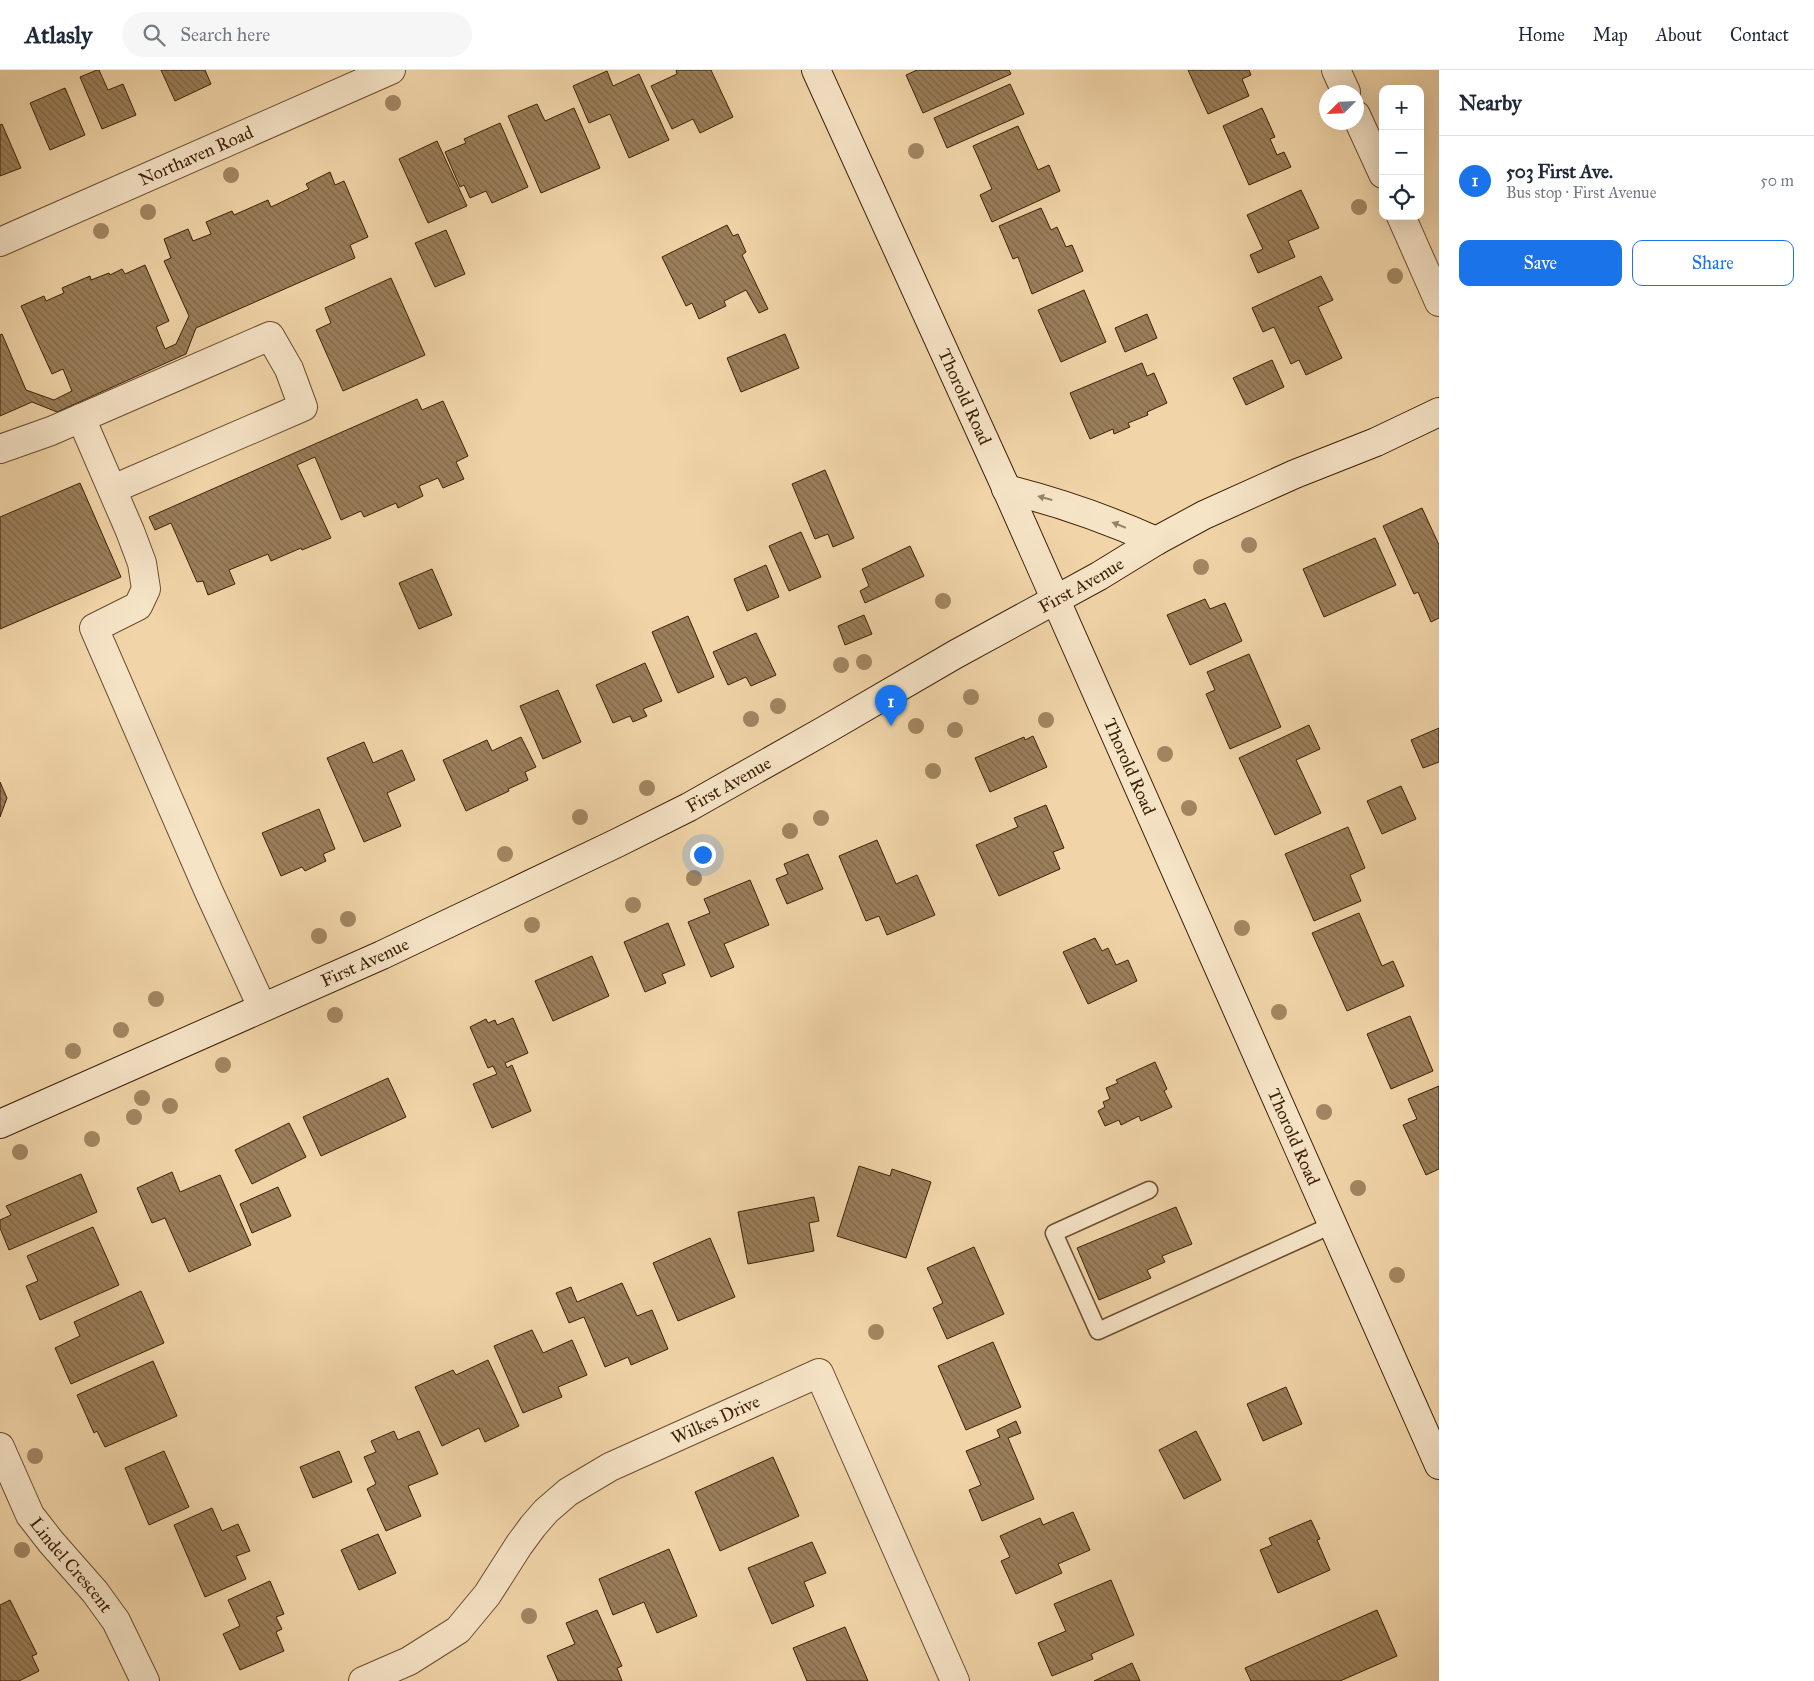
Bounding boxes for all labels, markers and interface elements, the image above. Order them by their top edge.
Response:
search box [122,12,472,57]
text: Atlasly [25,20,92,50]
icon: search [140,21,168,49]
text: Search here [180,23,270,46]
text: Home [1518,24,1565,46]
text: Map [1593,24,1628,46]
text: About [1656,24,1702,46]
text: Contact [1730,24,1789,46]
north arrow [1319,85,1364,130]
map controls [1379,85,1424,220]
button: + [1379,85,1424,130]
text: Nearby [1459,90,1522,116]
street label: Northaven Road [135,121,256,191]
button: − [1379,130,1424,175]
text: 503 First Ave. [1506,160,1613,183]
text: 1 [1472,171,1478,190]
text: 50 m [1760,171,1794,190]
button: locate [1379,175,1424,220]
text: Bus stop · First Avenue [1506,183,1656,202]
button: Save [1459,240,1622,286]
button: Share [1632,240,1794,286]
street label: Thorold Road [933,345,996,448]
one-way arrow [1037,494,1052,502]
one-way arrow [1112,520,1126,528]
street label: First Avenue [1035,552,1128,618]
pin: 1 [875,685,907,726]
street label: Thorold Road [1099,715,1161,818]
street label: First Avenue [682,752,775,817]
your location [690,842,716,868]
street label: First Avenue [317,933,412,992]
street label: Thorold Road [1263,1085,1325,1189]
street label: Wilkes Drive [668,1390,763,1449]
street label: Lindel Crescent [25,1513,118,1617]

